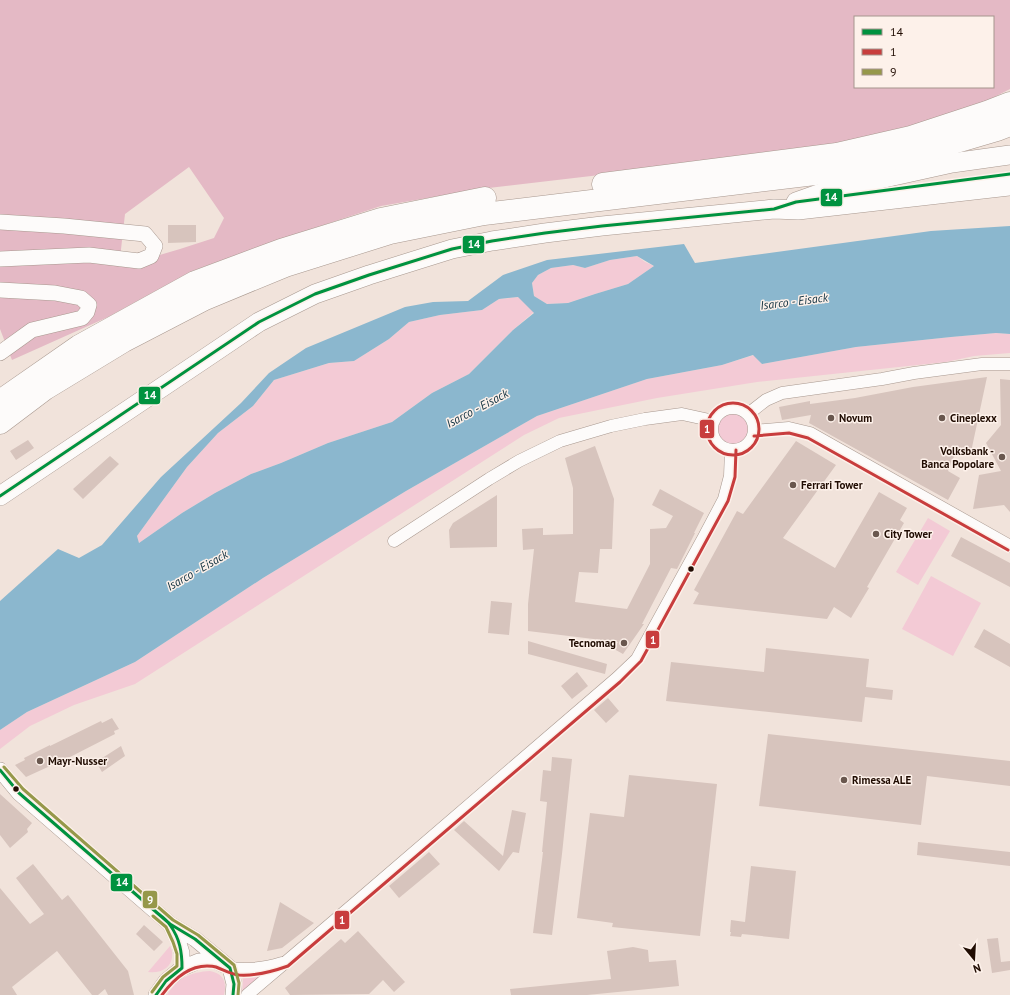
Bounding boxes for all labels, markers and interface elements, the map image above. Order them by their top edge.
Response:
legend [854,16,994,88]
text: 14 [890,24,904,39]
text: 1 [890,44,897,59]
text: 9 [890,64,897,79]
line badge: 14 [820,188,843,207]
text: 14 [825,190,838,204]
line badge: 14 [462,235,485,254]
text: 14 [468,237,481,251]
water label: Isarco - Eisack [759,289,829,313]
water label: Isarco - Eisack [443,385,511,431]
line badge: 14 [138,386,161,405]
text: 14 [144,388,157,402]
place label: Novum [839,411,872,425]
place label: Cineplexx [950,411,997,425]
marker: Novum [826,413,836,423]
marker: Cineplexx [937,413,947,423]
line badge: 1 [699,419,715,439]
text: 1 [704,422,710,436]
place label: Volksbank - Banca Popolare [921,444,994,471]
marker: Volksbank - Banca Popolare [997,452,1007,462]
place label: Ferrari Tower [801,478,863,492]
marker: Ferrari Tower [788,480,798,490]
place label: City Tower [884,527,932,541]
marker: City Tower [871,529,881,539]
water label: Isarco - Eisack [164,546,231,594]
unlabelled marker [686,564,696,574]
line badge: 1 [645,630,660,649]
text: 1 [650,633,656,647]
place label: Tecnomag [569,636,616,650]
marker: Tecnomag [619,638,629,648]
place label: Mayr-Nusser [48,754,107,768]
marker: Mayr-Nusser [35,756,45,766]
place label: Rimessa ALE [852,773,911,787]
marker: Rimessa ALE [839,775,849,785]
unlabelled marker [11,784,21,794]
line badge: 14 [110,873,133,892]
text: 14 [116,875,129,889]
line badge: 9 [142,890,158,909]
text: 9 [147,893,153,907]
line badge: 1 [334,910,350,930]
text: 1 [339,913,345,927]
north arrow [954,939,994,979]
text: N [971,961,983,976]

